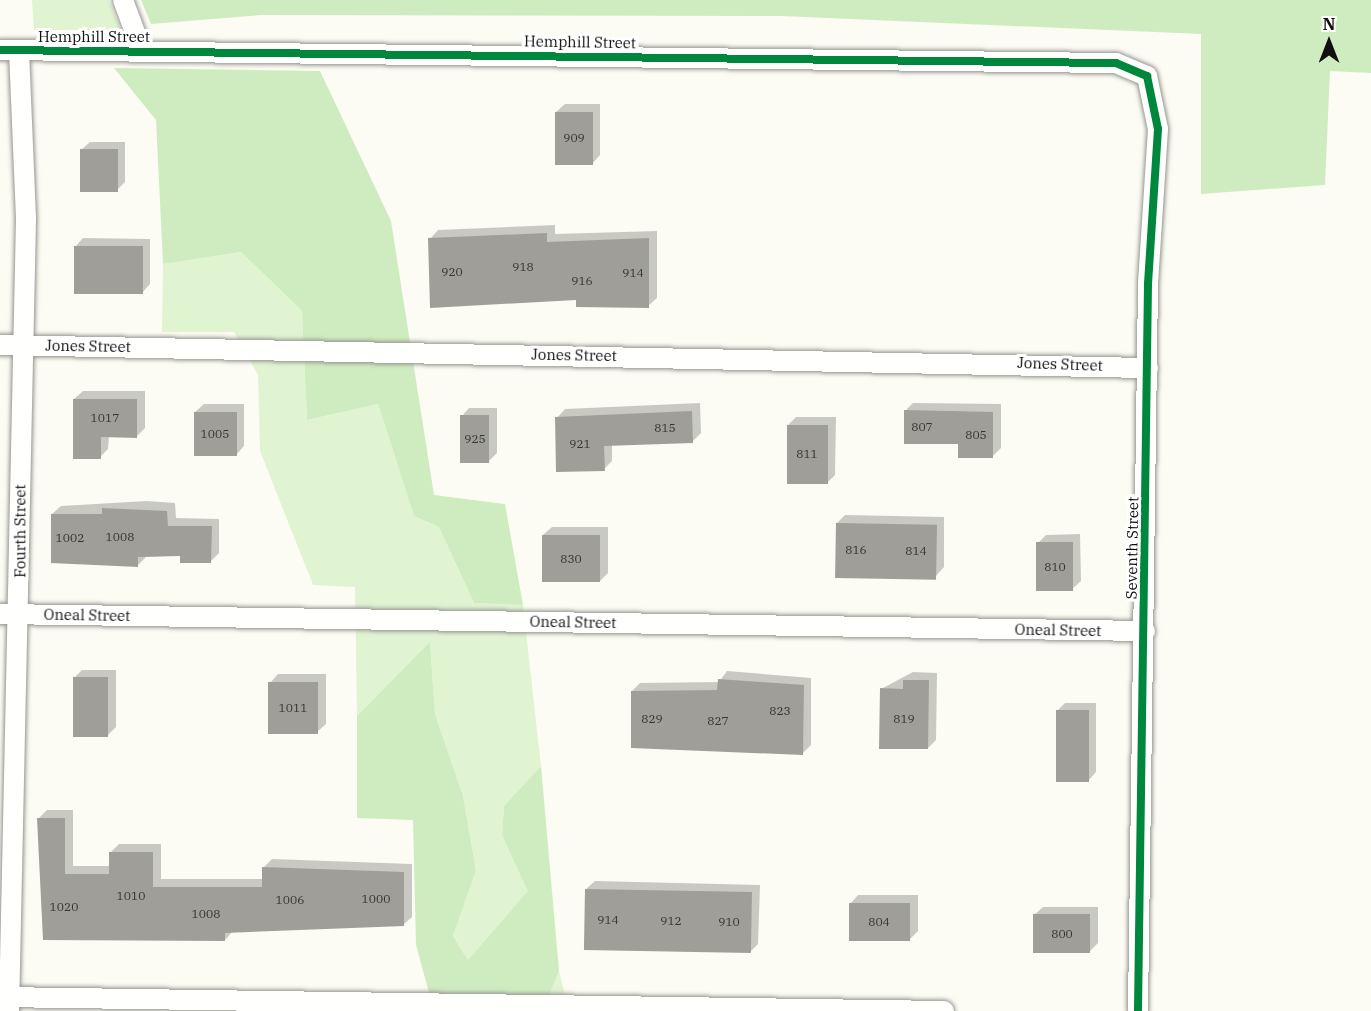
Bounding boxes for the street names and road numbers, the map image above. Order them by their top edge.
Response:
street label: Hemphill Street [38,28,150,46]
street label: Hemphill Street [524,32,636,52]
street label: Jones Street [45,336,131,356]
street label: Jones Street [531,345,617,365]
street label: Jones Street [1017,354,1103,374]
street label: Fourth Street [11,484,29,578]
street label: Seventh Street [1122,497,1142,599]
street label: Oneal Street [43,605,131,625]
street label: Oneal Street [529,612,617,632]
street label: Oneal Street [1014,620,1102,640]

